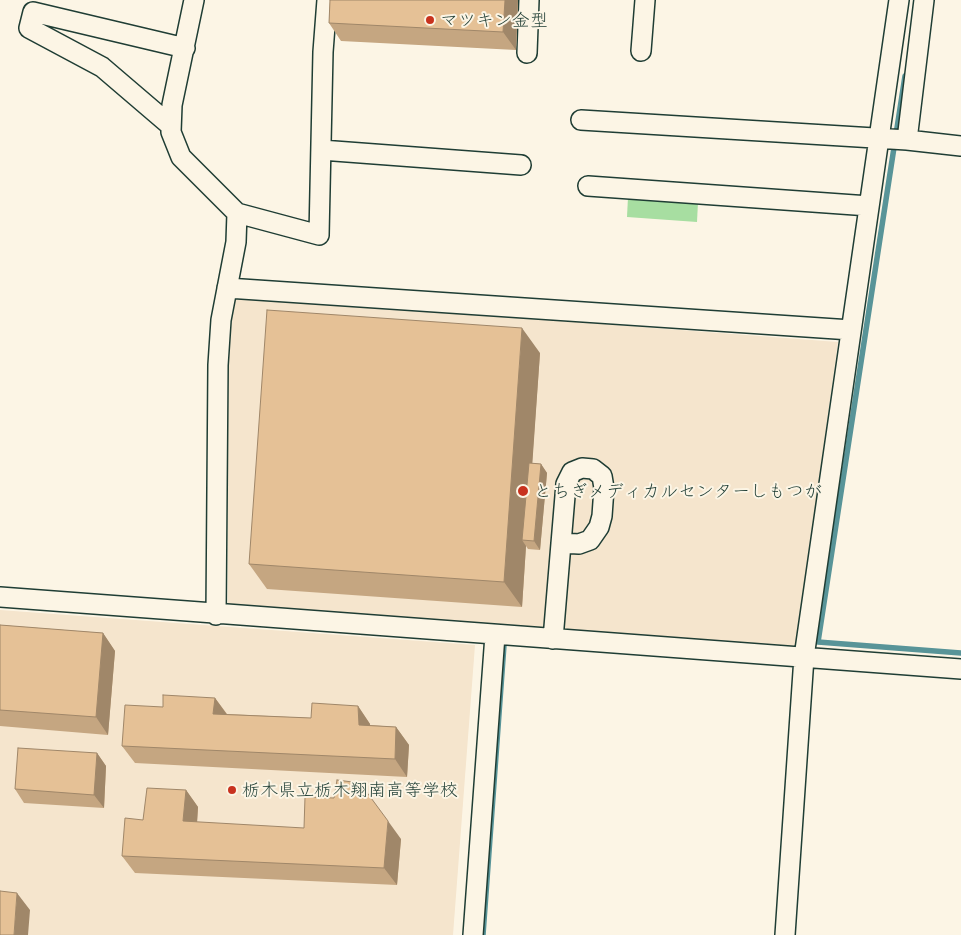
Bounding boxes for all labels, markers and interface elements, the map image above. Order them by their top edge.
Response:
place label: マツキン金型 [440,9,548,31]
marker: マツキン金型 [424,14,436,26]
place label: とちぎメディカルセンターしもつが [534,480,822,502]
marker: とちぎメディカルセンターしもつが [516,484,530,498]
place label: 栃木県立栃木翔南高等学校 [242,779,458,801]
marker: 栃木県立栃木翔南高等学校 [226,784,238,796]

